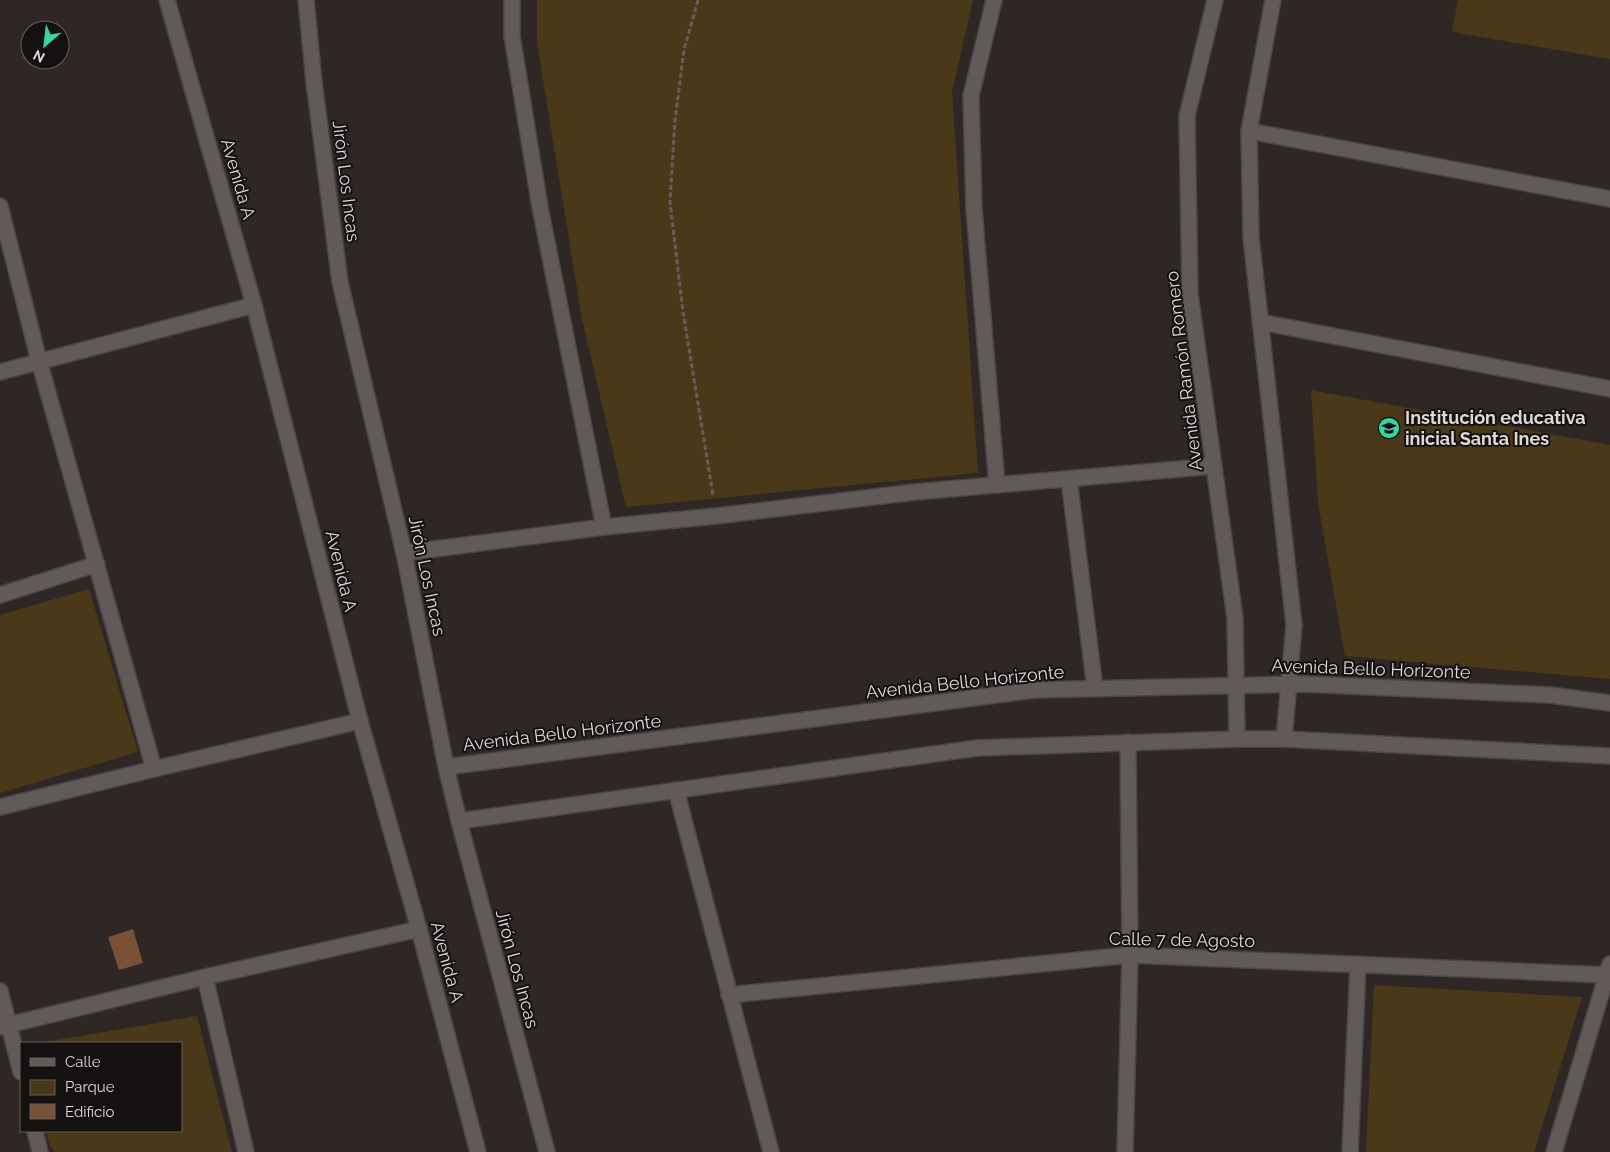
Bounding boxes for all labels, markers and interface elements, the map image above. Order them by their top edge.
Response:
north arrow [20,20,70,70]
text: N [30,47,47,66]
street label: Jirón Los Incas [329,119,364,243]
street label: Avenida A [217,136,260,222]
street label: Avenida Ramón Romero [1161,270,1206,472]
place label: Institución educativa inicial Santa Ines [1405,407,1586,449]
school or university icon: Institución educativa inicial Santa Ines [1377,416,1401,440]
street label: Jirón Los Incas [405,514,451,638]
street label: Avenida A [321,528,362,614]
street label: Avenida Bello Horizonte [1271,655,1471,682]
street label: Avenida Bello Horizonte [865,661,1066,702]
street label: Avenida Bello Horizonte [462,710,663,755]
street label: Jirón Los Incas [492,907,543,1031]
street label: Avenida A [427,919,468,1005]
street label: Calle 7 de Agosto [1109,928,1256,951]
legend [20,1042,182,1132]
text: Calle [65,1053,101,1071]
text: Parque [65,1078,115,1096]
text: Edificio [65,1103,115,1121]

